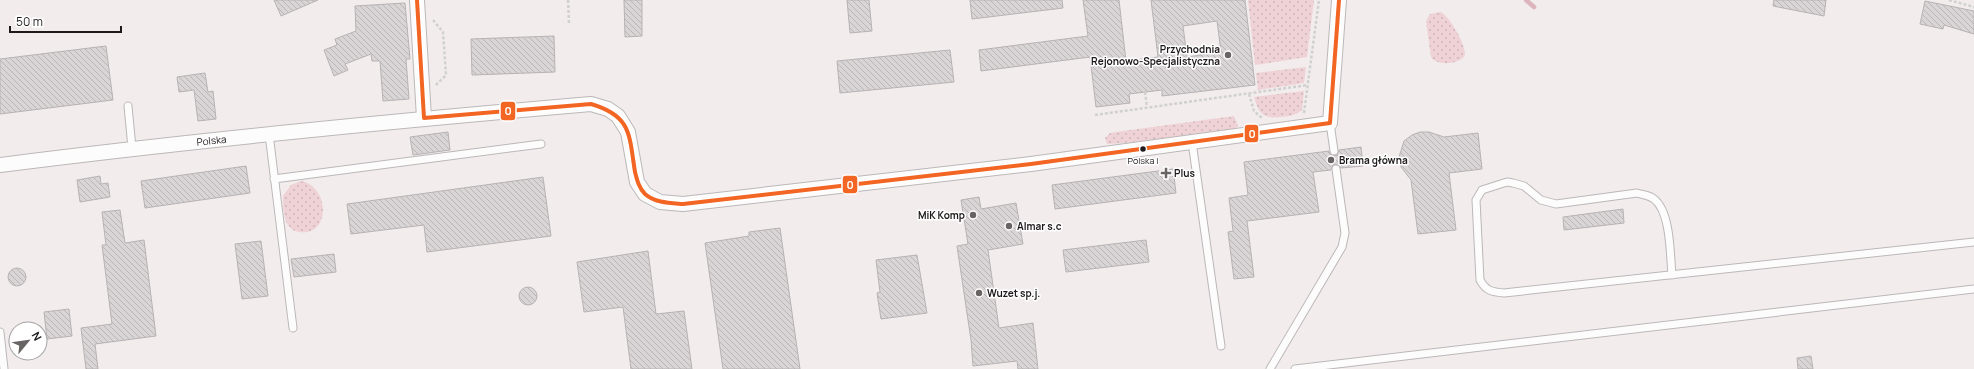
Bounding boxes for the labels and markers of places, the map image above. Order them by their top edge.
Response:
place label: Przychodnia Rejonowo-Specjalistyczna [1091,42,1220,68]
marker: Przychodnia Rejonowo-Specjalistyczna [1223,50,1233,60]
marker: Polska I [1138,144,1148,154]
place label: Brama główna [1339,153,1408,167]
place label: Polska I [1128,154,1158,167]
marker: Brama główna [1326,155,1336,165]
place label: Plus [1174,166,1195,180]
marker: Plus [1161,168,1171,178]
place label: MiK Komp [918,208,965,222]
marker: MiK Komp [968,210,978,220]
place label: Almar s.c [1017,219,1062,233]
marker: Almar s.c [1004,221,1014,231]
place label: Wuzet sp.j. [987,286,1040,300]
marker: Wuzet sp.j. [974,288,984,298]

